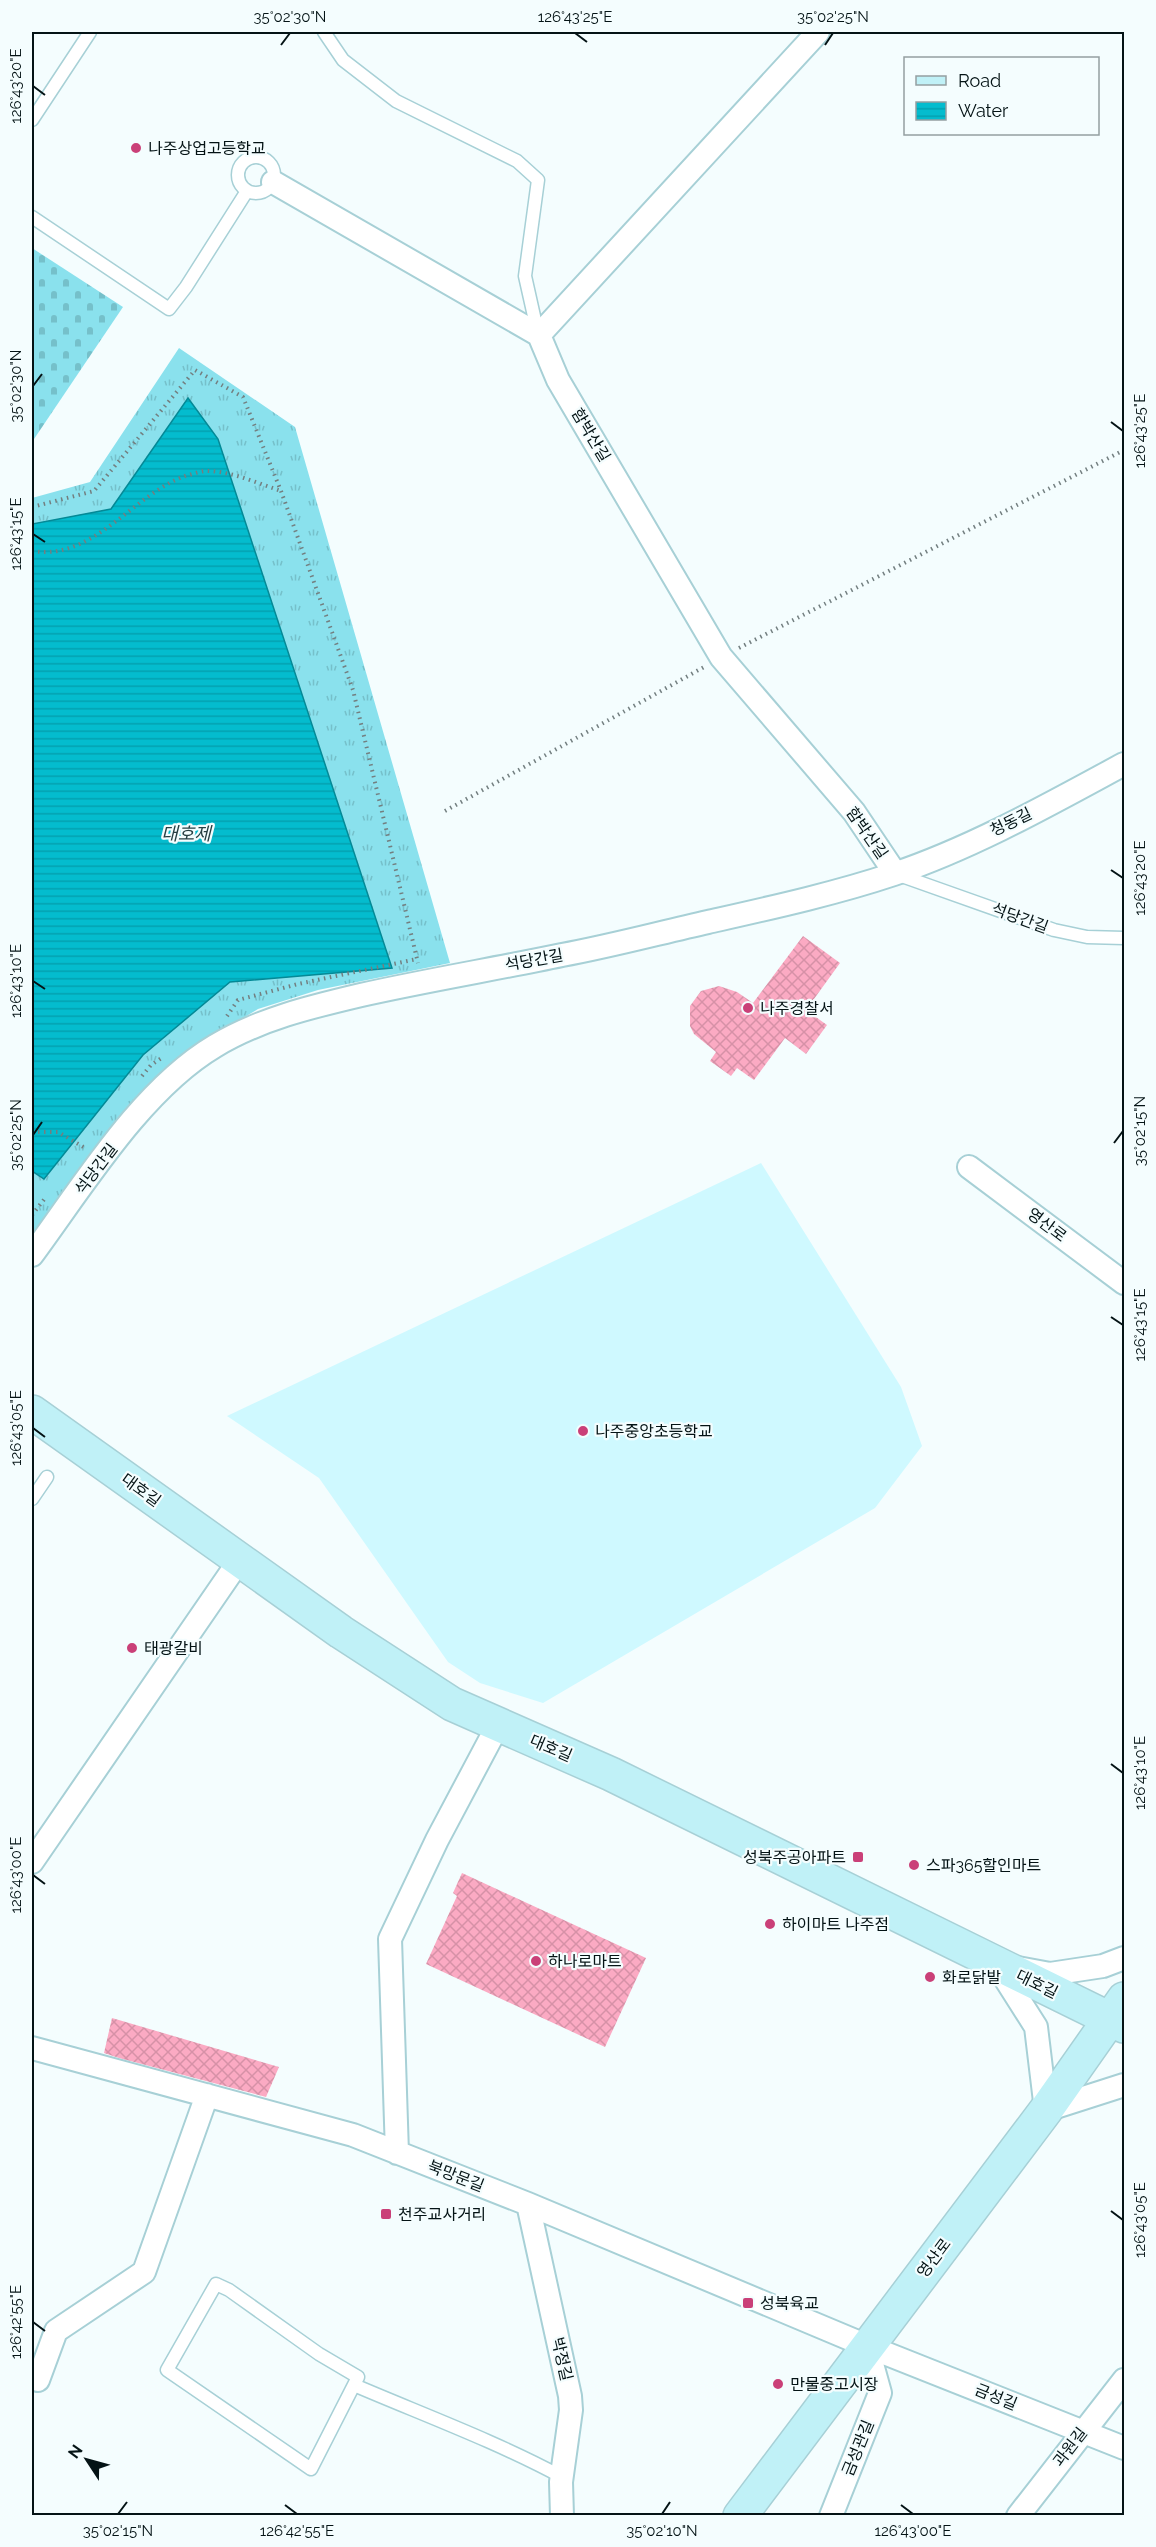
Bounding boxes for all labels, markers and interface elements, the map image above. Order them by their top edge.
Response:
text: 35°02'30"N [254,8,326,26]
text: 126°43'25"E [538,8,612,26]
text: 35°02'25"N [797,8,869,26]
text: 126°43'20"E [7,48,25,124]
legend [904,57,1099,135]
text: Road [958,70,1001,91]
text: Water [958,100,1009,121]
place label: 나주상업고등학교 [148,139,266,158]
marker: 나주상업고등학교 [129,141,143,155]
text: 35°02'30"N [7,350,25,422]
text: 126°43'25"E [1131,394,1149,468]
street label: 함박산길 [568,405,614,465]
text: 126°43'15"E [7,497,25,571]
street label: 함박산길 [842,803,892,863]
street label: 청동길 [987,804,1035,840]
water label: 대호제 [161,823,213,844]
text: 126°43'20"E [1131,840,1149,916]
street label: 석당간길 [989,899,1051,937]
text: 126°43'10"E [7,944,25,1018]
street label: 석당간길 [503,946,565,974]
place label: 나주경찰서 [760,999,834,1018]
marker: 나주경찰서 [741,1001,755,1015]
text: 35°02'15"N [1131,1096,1149,1166]
text: 35°02'25"N [7,1099,25,1171]
street label: 석당간길 [71,1140,121,1198]
street label: 영산로 [1024,1204,1071,1246]
text: 126°43'15"E [1131,1288,1149,1362]
text: 126°43'05"E [7,1390,25,1466]
place label: 나주중앙초등학교 [595,1422,713,1441]
marker: 나주중앙초등학교 [576,1424,590,1438]
street label: 대호길 [118,1469,164,1511]
place label: 태광갈비 [144,1639,203,1658]
marker: 태광갈비 [125,1641,139,1655]
street label: 대호길 [527,1731,575,1765]
text: 126°43'10"E [1131,1736,1149,1810]
text: 126°43'00"E [7,1837,25,1913]
place label: 성북주공아파트 [743,1848,846,1867]
marker: 성북주공아파트 [851,1850,865,1864]
place label: 스파365할인마트 [926,1856,1041,1875]
marker: 스파365할인마트 [907,1858,921,1872]
place label: 하이마트 나주점 [782,1915,889,1934]
marker: 하이마트 나주점 [763,1917,777,1931]
place label: 하나로마트 [548,1952,622,1971]
marker: 하나로마트 [529,1954,543,1968]
street label: 대호길 [1013,1966,1061,2002]
place label: 화로닭발 [942,1968,1001,1987]
marker: 화로닭발 [923,1970,937,1984]
street label: 북망문길 [425,2157,487,2195]
text: 126°43'05"E [1131,2182,1149,2258]
place label: 천주교사거리 [398,2205,486,2224]
marker: 천주교사거리 [379,2207,393,2221]
street label: 영산로 [913,2234,955,2281]
text: 126°42'55"E [7,2285,25,2359]
place label: 성북육교 [760,2294,819,2313]
marker: 성북육교 [741,2296,755,2310]
street label: 박정길 [548,2335,576,2383]
place label: 만물중고시장 [790,2375,879,2394]
marker: 만물중고시장 [771,2377,785,2391]
street label: 금성길 [972,2380,1020,2414]
street label: 금성관길 [838,2417,878,2479]
street label: 과원길 [1049,2424,1091,2470]
north arrow [57,2430,117,2490]
text: N [64,2441,87,2462]
text: 35°02'15"N [83,2522,153,2540]
text: 126°42'55"E [260,2522,334,2540]
text: 35°02'10"N [626,2522,698,2540]
text: 126°43'00"E [875,2522,951,2540]

